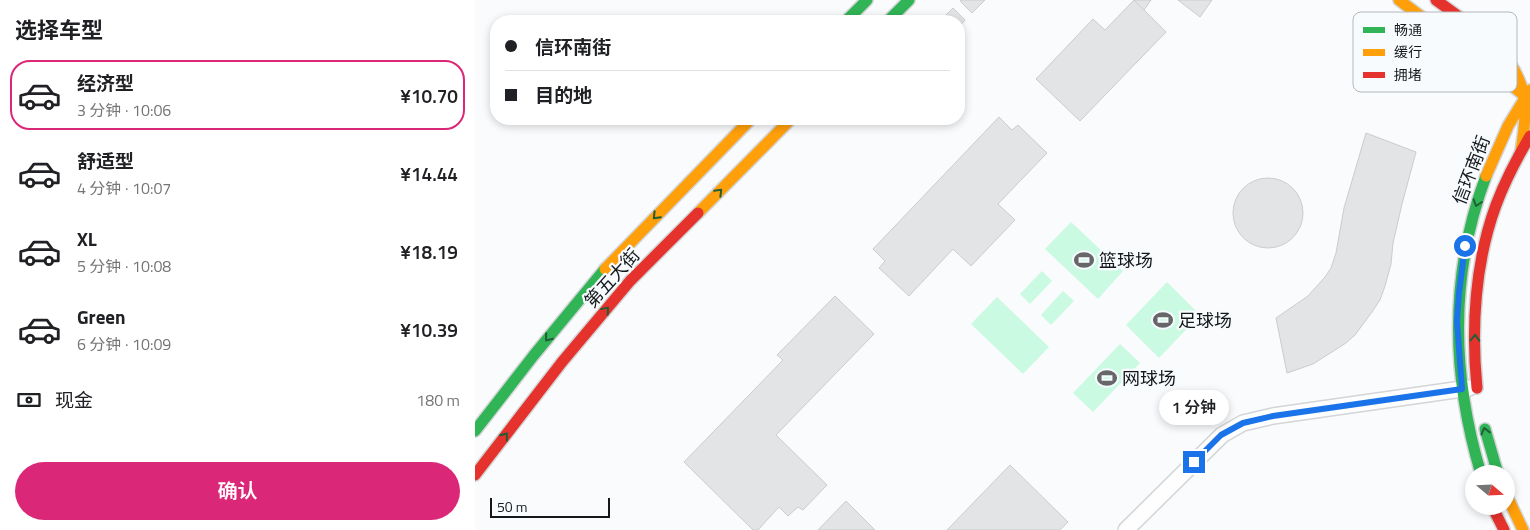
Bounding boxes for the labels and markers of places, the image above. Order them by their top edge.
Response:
place label: 篮球场 [1099,247,1153,274]
sports icon: 篮球场 [1073,249,1095,271]
place label: 足球场 [1178,307,1232,334]
sports icon: 足球场 [1152,309,1174,331]
place label: 网球场 [1122,365,1176,392]
sports icon: 网球场 [1096,367,1118,389]

